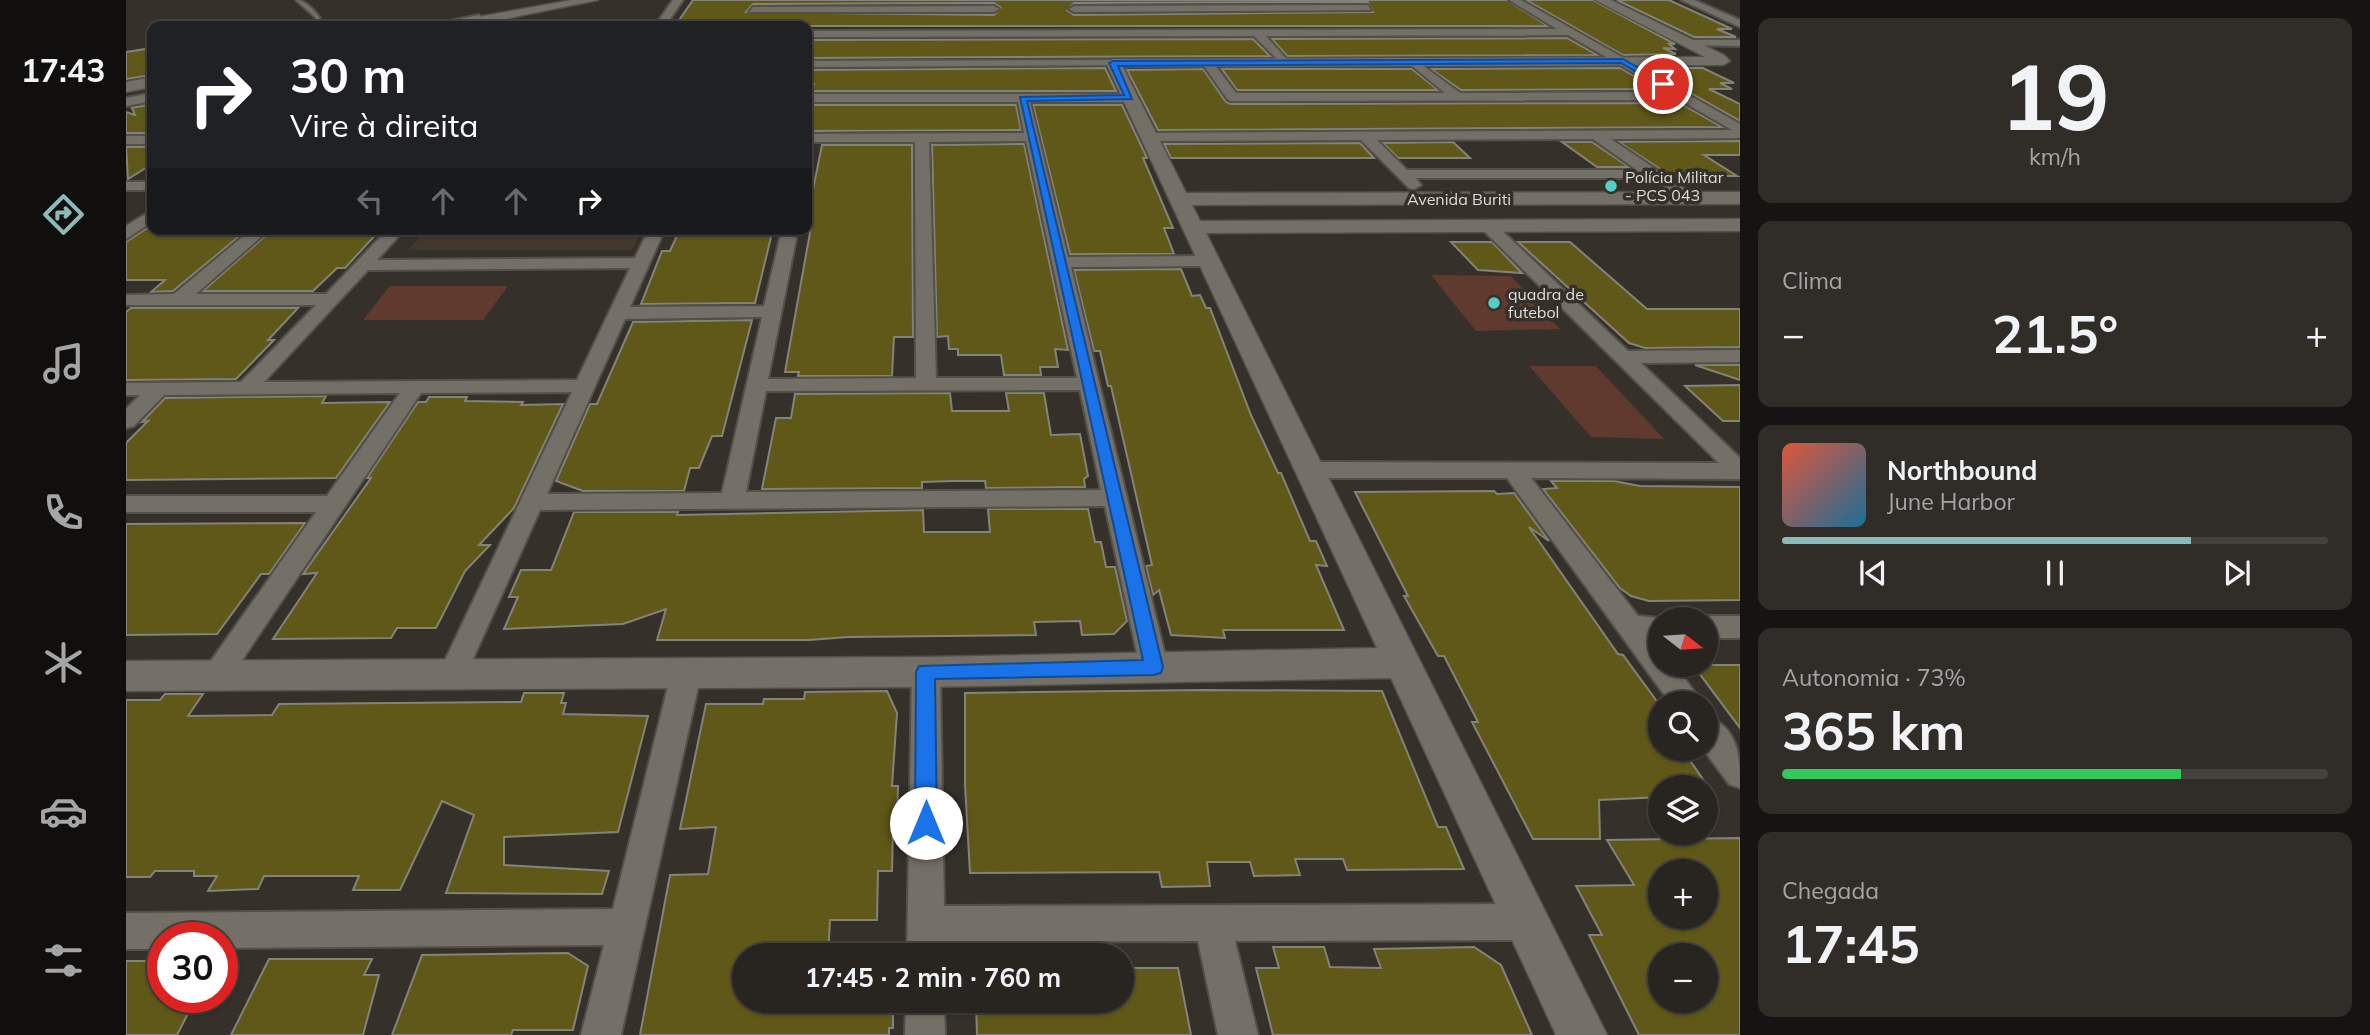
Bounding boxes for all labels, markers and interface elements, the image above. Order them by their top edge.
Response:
text: 19 [2000,39,2110,153]
text: 30 m [290,44,406,105]
icon: right [175,49,266,140]
text: 17:43 [21,50,105,90]
pin [1633,54,1693,114]
icon: arrive [1644,65,1682,103]
text: Vire à direita [290,105,478,145]
text: km/h [2029,142,2081,171]
place label: Polícia Militar - PCS 043 [1625,167,1724,205]
marker: Polícia Militar - PCS 043 [1603,178,1619,194]
icon: left [351,182,389,220]
icon: ahead [424,182,462,220]
icon: ahead [497,182,535,220]
icon: right [570,182,608,220]
street label: Avenida Buriti [1407,189,1511,209]
icon: directions [39,190,88,239]
text: Clima [1782,266,1843,295]
place label: quadra de futebol [1508,284,1584,322]
marker: quadra de futebol [1486,295,1502,311]
text: 21.5° [1992,301,2118,366]
text: − [1782,310,1805,358]
text: + [2305,310,2328,358]
icon: music [39,339,88,388]
text: Northbound [1887,454,2037,487]
text: June Harbor [1887,487,2015,516]
icon: phone [39,488,88,537]
icon: previous [1854,554,1892,592]
icon: pause [2036,554,2074,592]
icon: next [2218,554,2256,592]
north arrow [1648,607,1718,677]
map controls [1648,607,1718,1013]
icon: climate [39,638,88,687]
text: Autonomia · 73% [1782,663,1966,692]
button: search [1648,691,1718,761]
text: 365 km [1782,698,1965,763]
button: layers [1648,775,1718,845]
position arrow [889,786,963,860]
icon: car [39,787,88,836]
button: + [1648,859,1718,929]
text: Chegada [1782,876,1879,905]
text: 17:45 [1782,911,1920,976]
speed limit sign: 30 [147,922,238,1013]
icon: filters [39,936,88,985]
button: − [1648,943,1718,1013]
text: 17:45 · 2 min · 760 m [805,961,1061,994]

